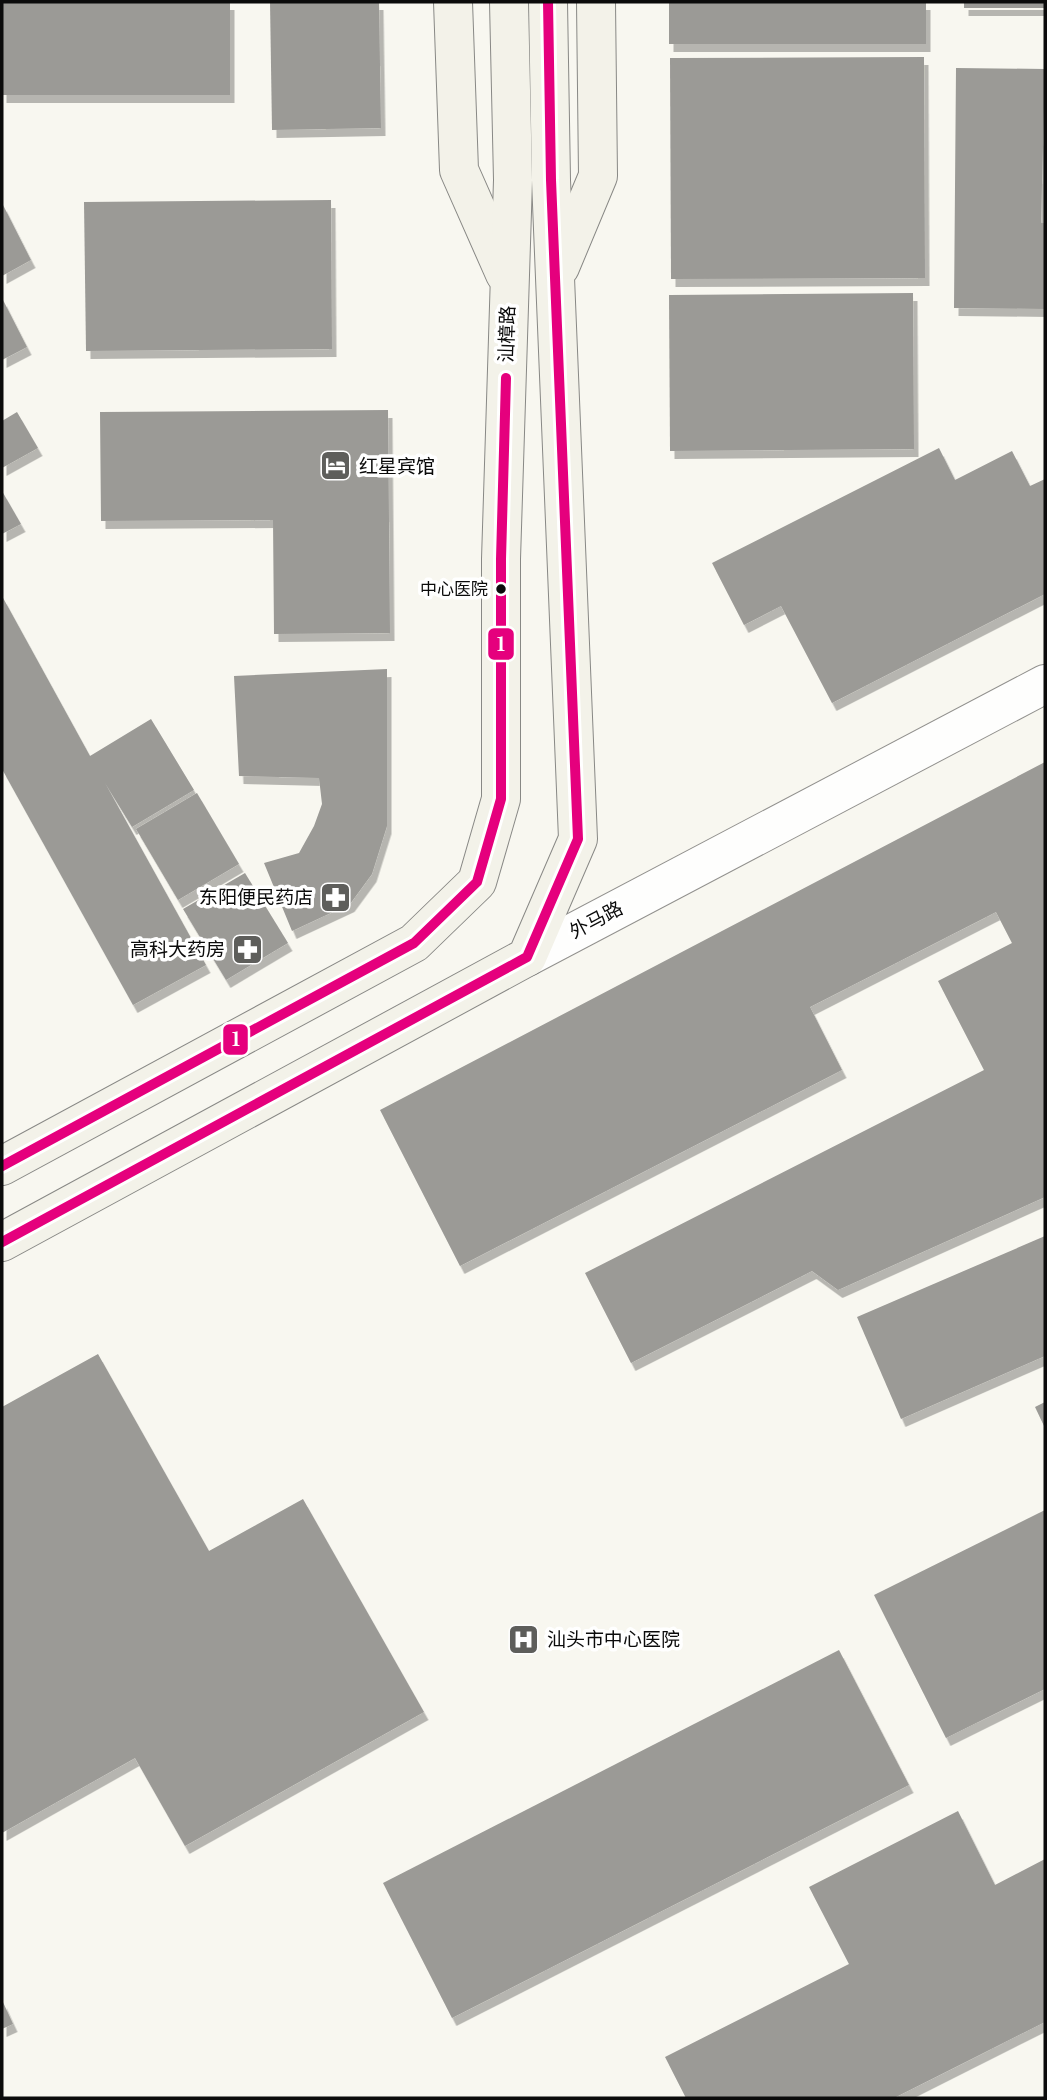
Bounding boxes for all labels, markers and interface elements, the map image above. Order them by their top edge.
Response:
street label: 汕樟路 [495,305,519,363]
hotel icon: 红星宾馆 [319,449,353,483]
place label: 红星宾馆 [359,455,435,478]
place label: 中心医院 [420,579,488,600]
marker: 中心医院 [494,582,508,596]
line badge: 1 [487,627,515,661]
text: 1 [497,633,505,656]
pharmacy icon: 东阳便民药店 [319,880,353,914]
place label: 东阳便民药店 [199,886,313,909]
street label: 外马路 [565,896,627,944]
pharmacy icon: 高科大药房 [231,932,265,966]
place label: 高科大药房 [130,938,225,961]
line badge: 1 [222,1023,249,1056]
text: 1 [232,1028,240,1051]
hospital icon: 汕头市中心医院 [507,1622,541,1656]
place label: 汕头市中心医院 [547,1628,680,1651]

